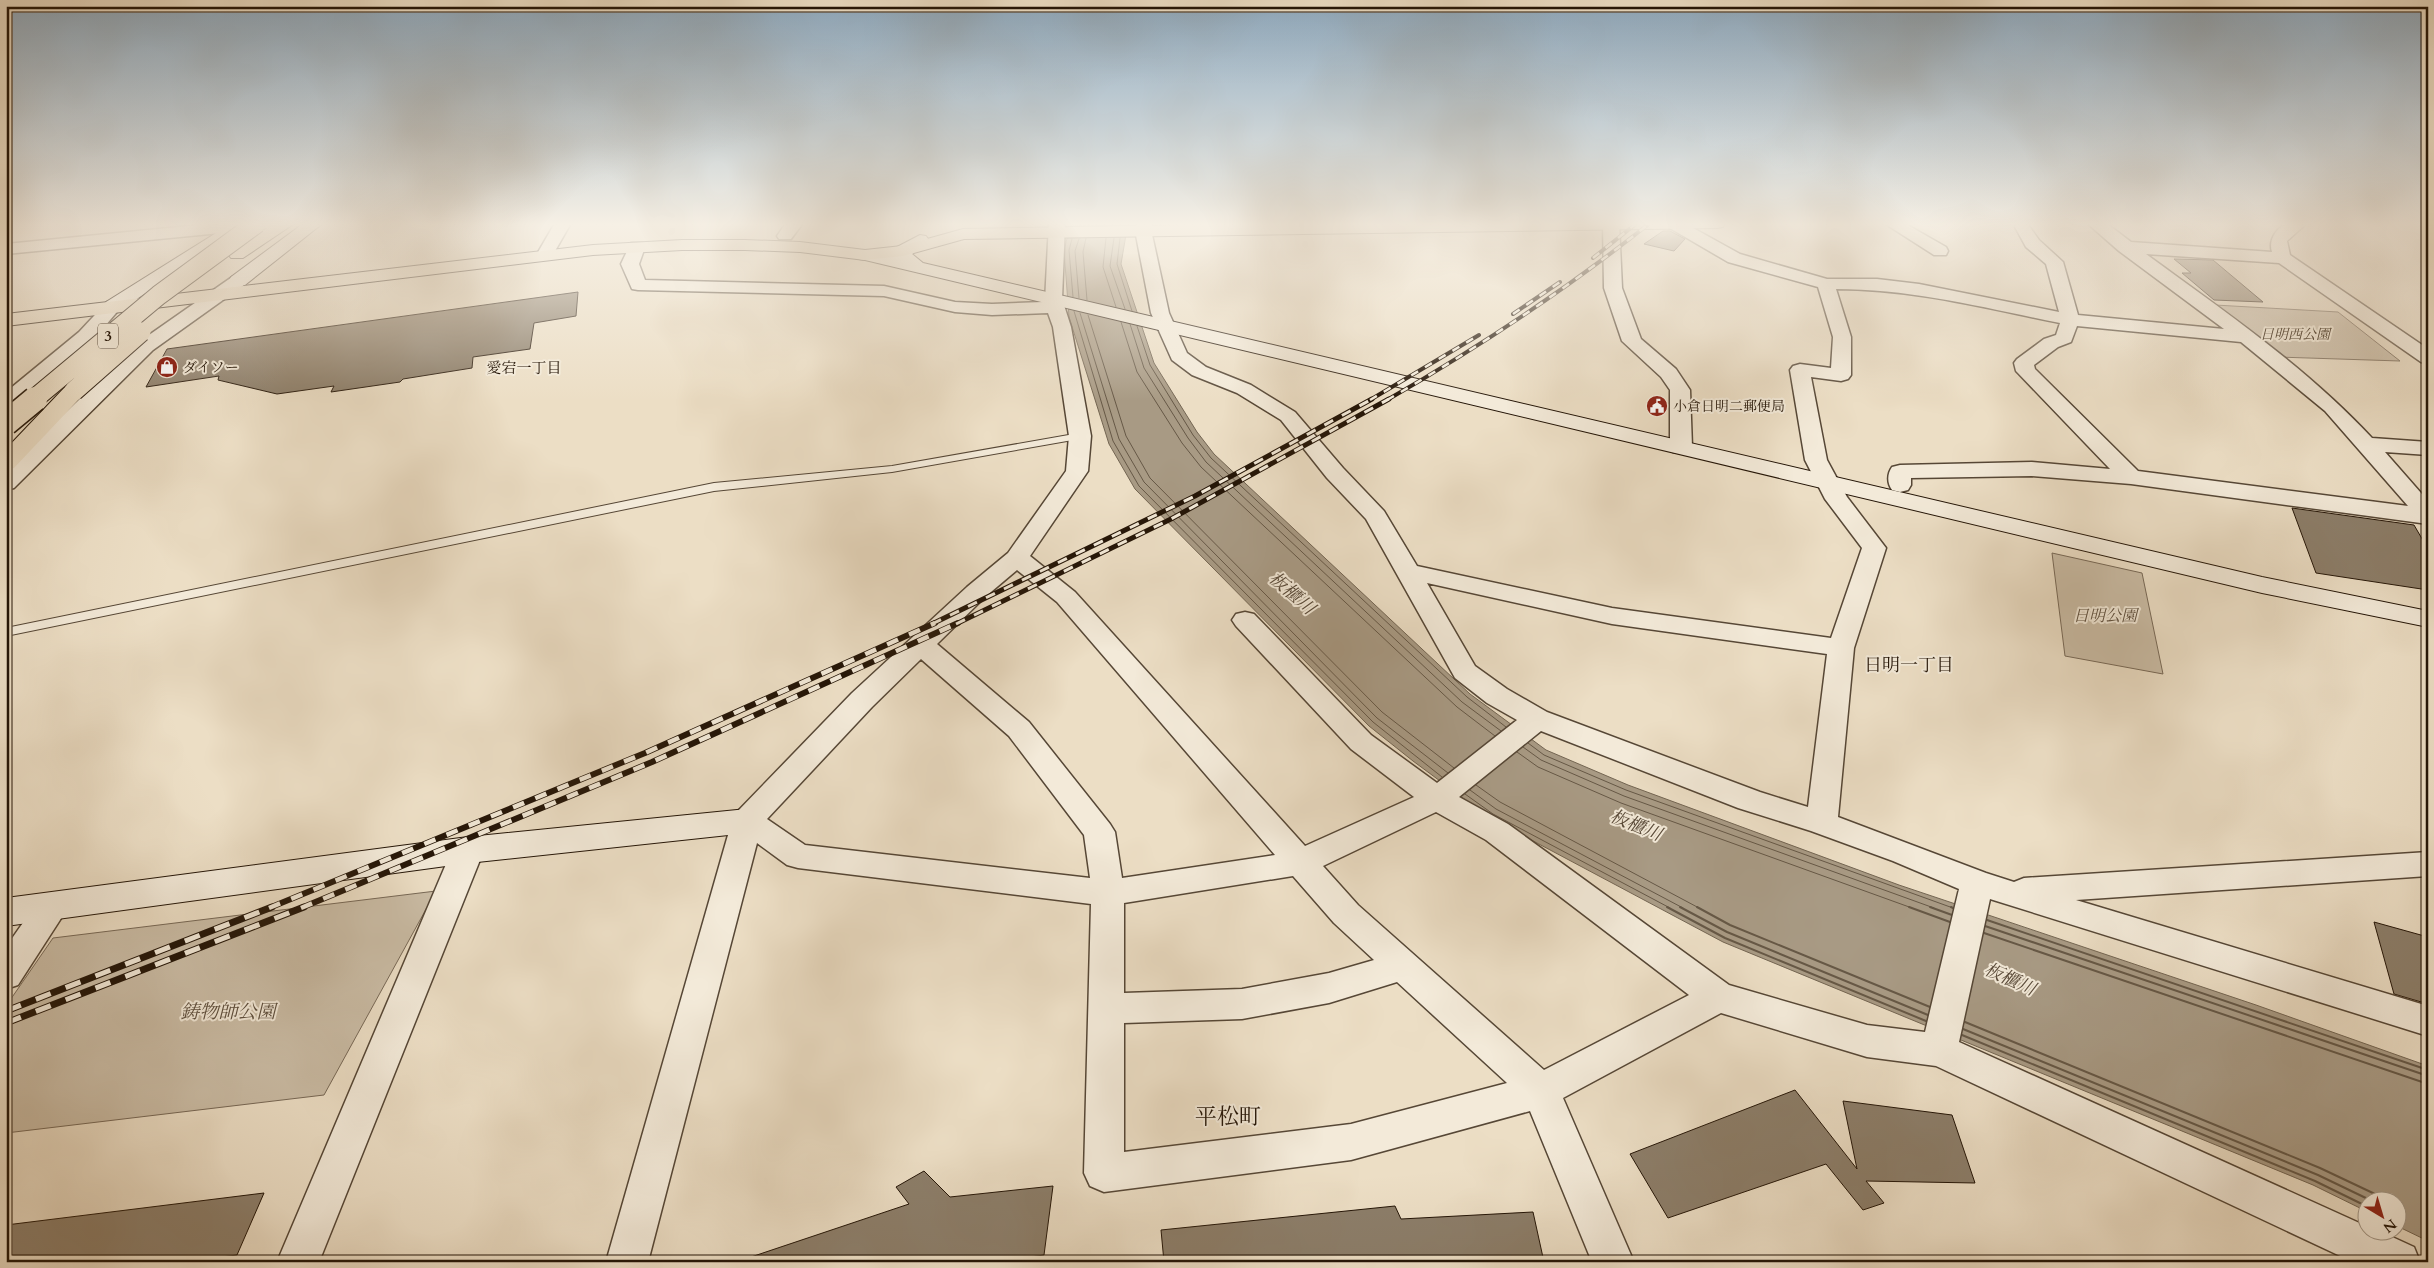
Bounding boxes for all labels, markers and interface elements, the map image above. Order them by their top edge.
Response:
road number: 3 [98,324,118,348]
park label: 日明西公園 [2260,325,2332,344]
shop icon: ダイソー [155,355,179,379]
place label: ダイソー [183,358,239,377]
district label: 愛宕一丁目 [486,358,562,378]
public building icon: 小倉日明二郵便局 [1645,394,1669,418]
place label: 小倉日明二郵便局 [1673,397,1785,416]
water label: 板櫃川 [1263,566,1322,622]
park label: 日明公園 [2073,605,2140,627]
district label: 日明一丁目 [1864,653,1954,678]
water label: 板櫃川 [1606,804,1667,848]
water label: 板櫃川 [1980,957,2041,1003]
park label: 鋳物師公園 [180,999,278,1025]
district label: 平松町 [1195,1102,1261,1132]
north arrow [2356,1190,2406,1240]
text: N [2379,1215,2400,1237]

